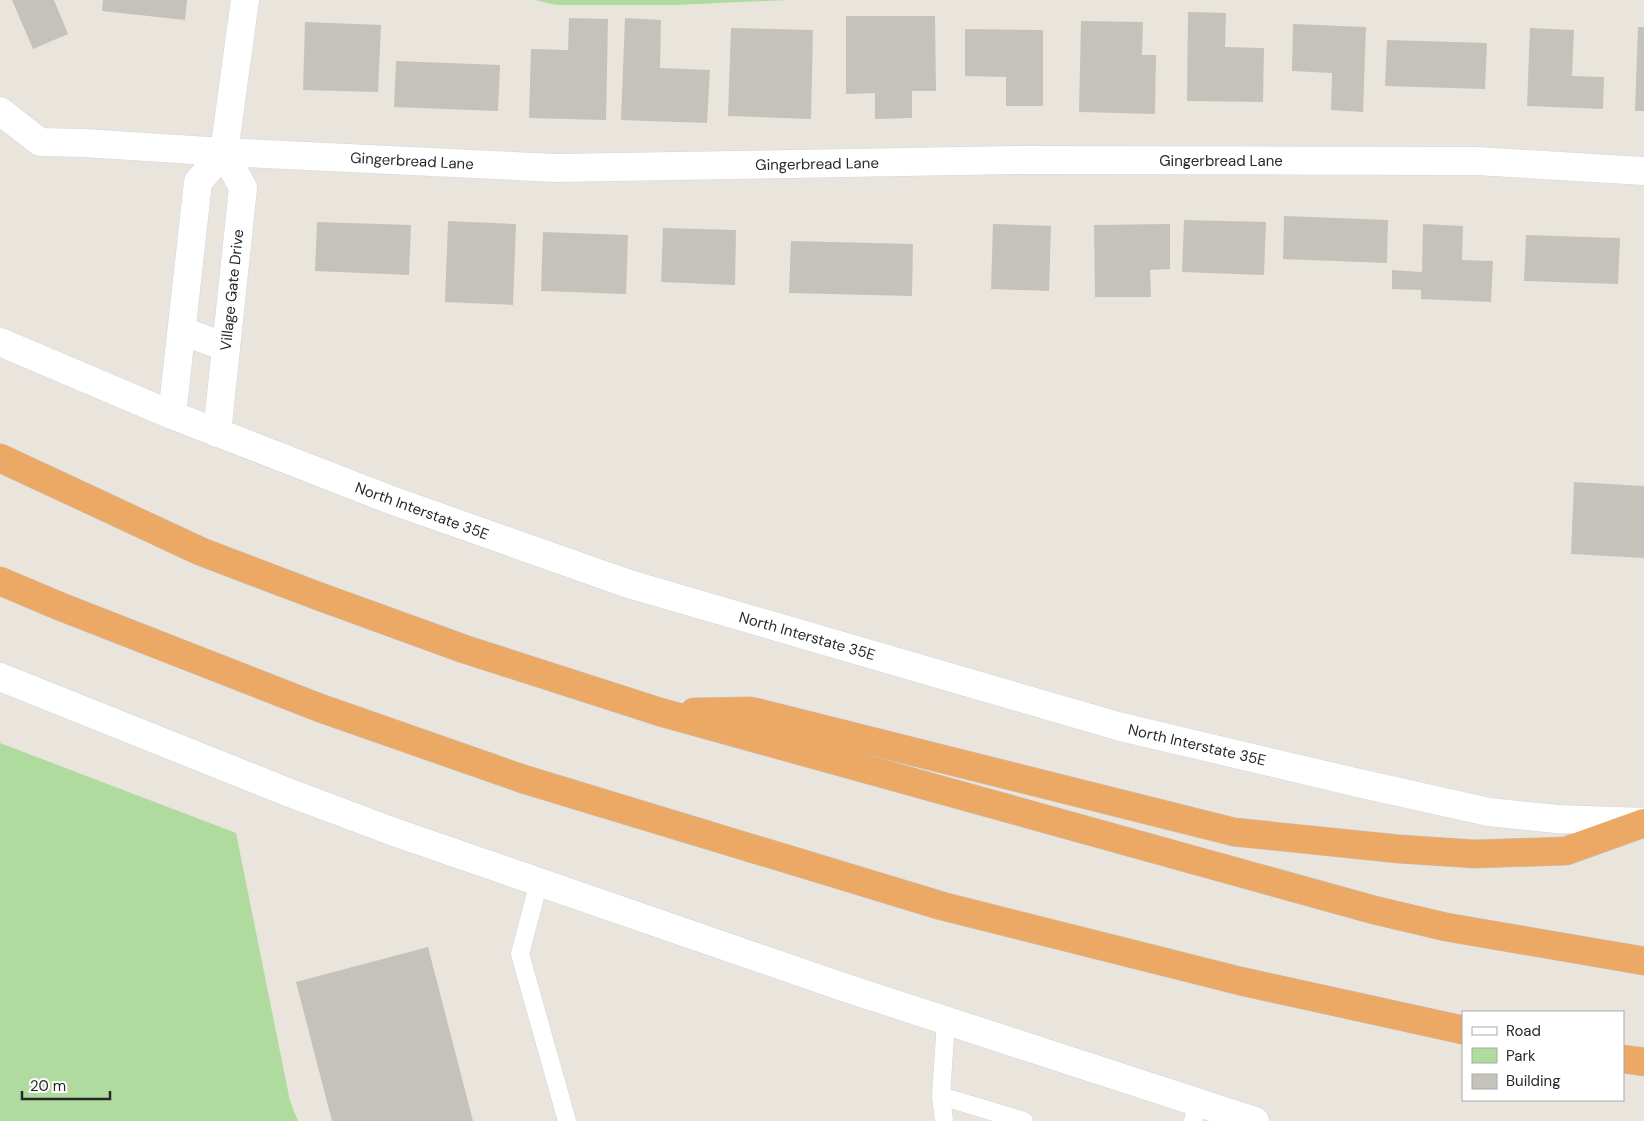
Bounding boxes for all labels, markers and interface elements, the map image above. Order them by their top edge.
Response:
street label: Gingerbread Lane [350,148,474,174]
street label: Gingerbread Lane [1159,151,1283,171]
street label: Gingerbread Lane [755,153,879,175]
street label: Village Gate Drive [216,228,248,352]
street label: North Interstate 35E [352,478,492,544]
street label: North Interstate 35E [737,607,877,665]
street label: North Interstate 35E [1126,719,1268,771]
legend [1462,1011,1624,1101]
text: Road [1506,1021,1541,1041]
text: Park [1506,1046,1536,1066]
scale bar [22,1068,110,1100]
text: Building [1506,1071,1561,1091]
text: 20 m [30,1076,66,1096]

